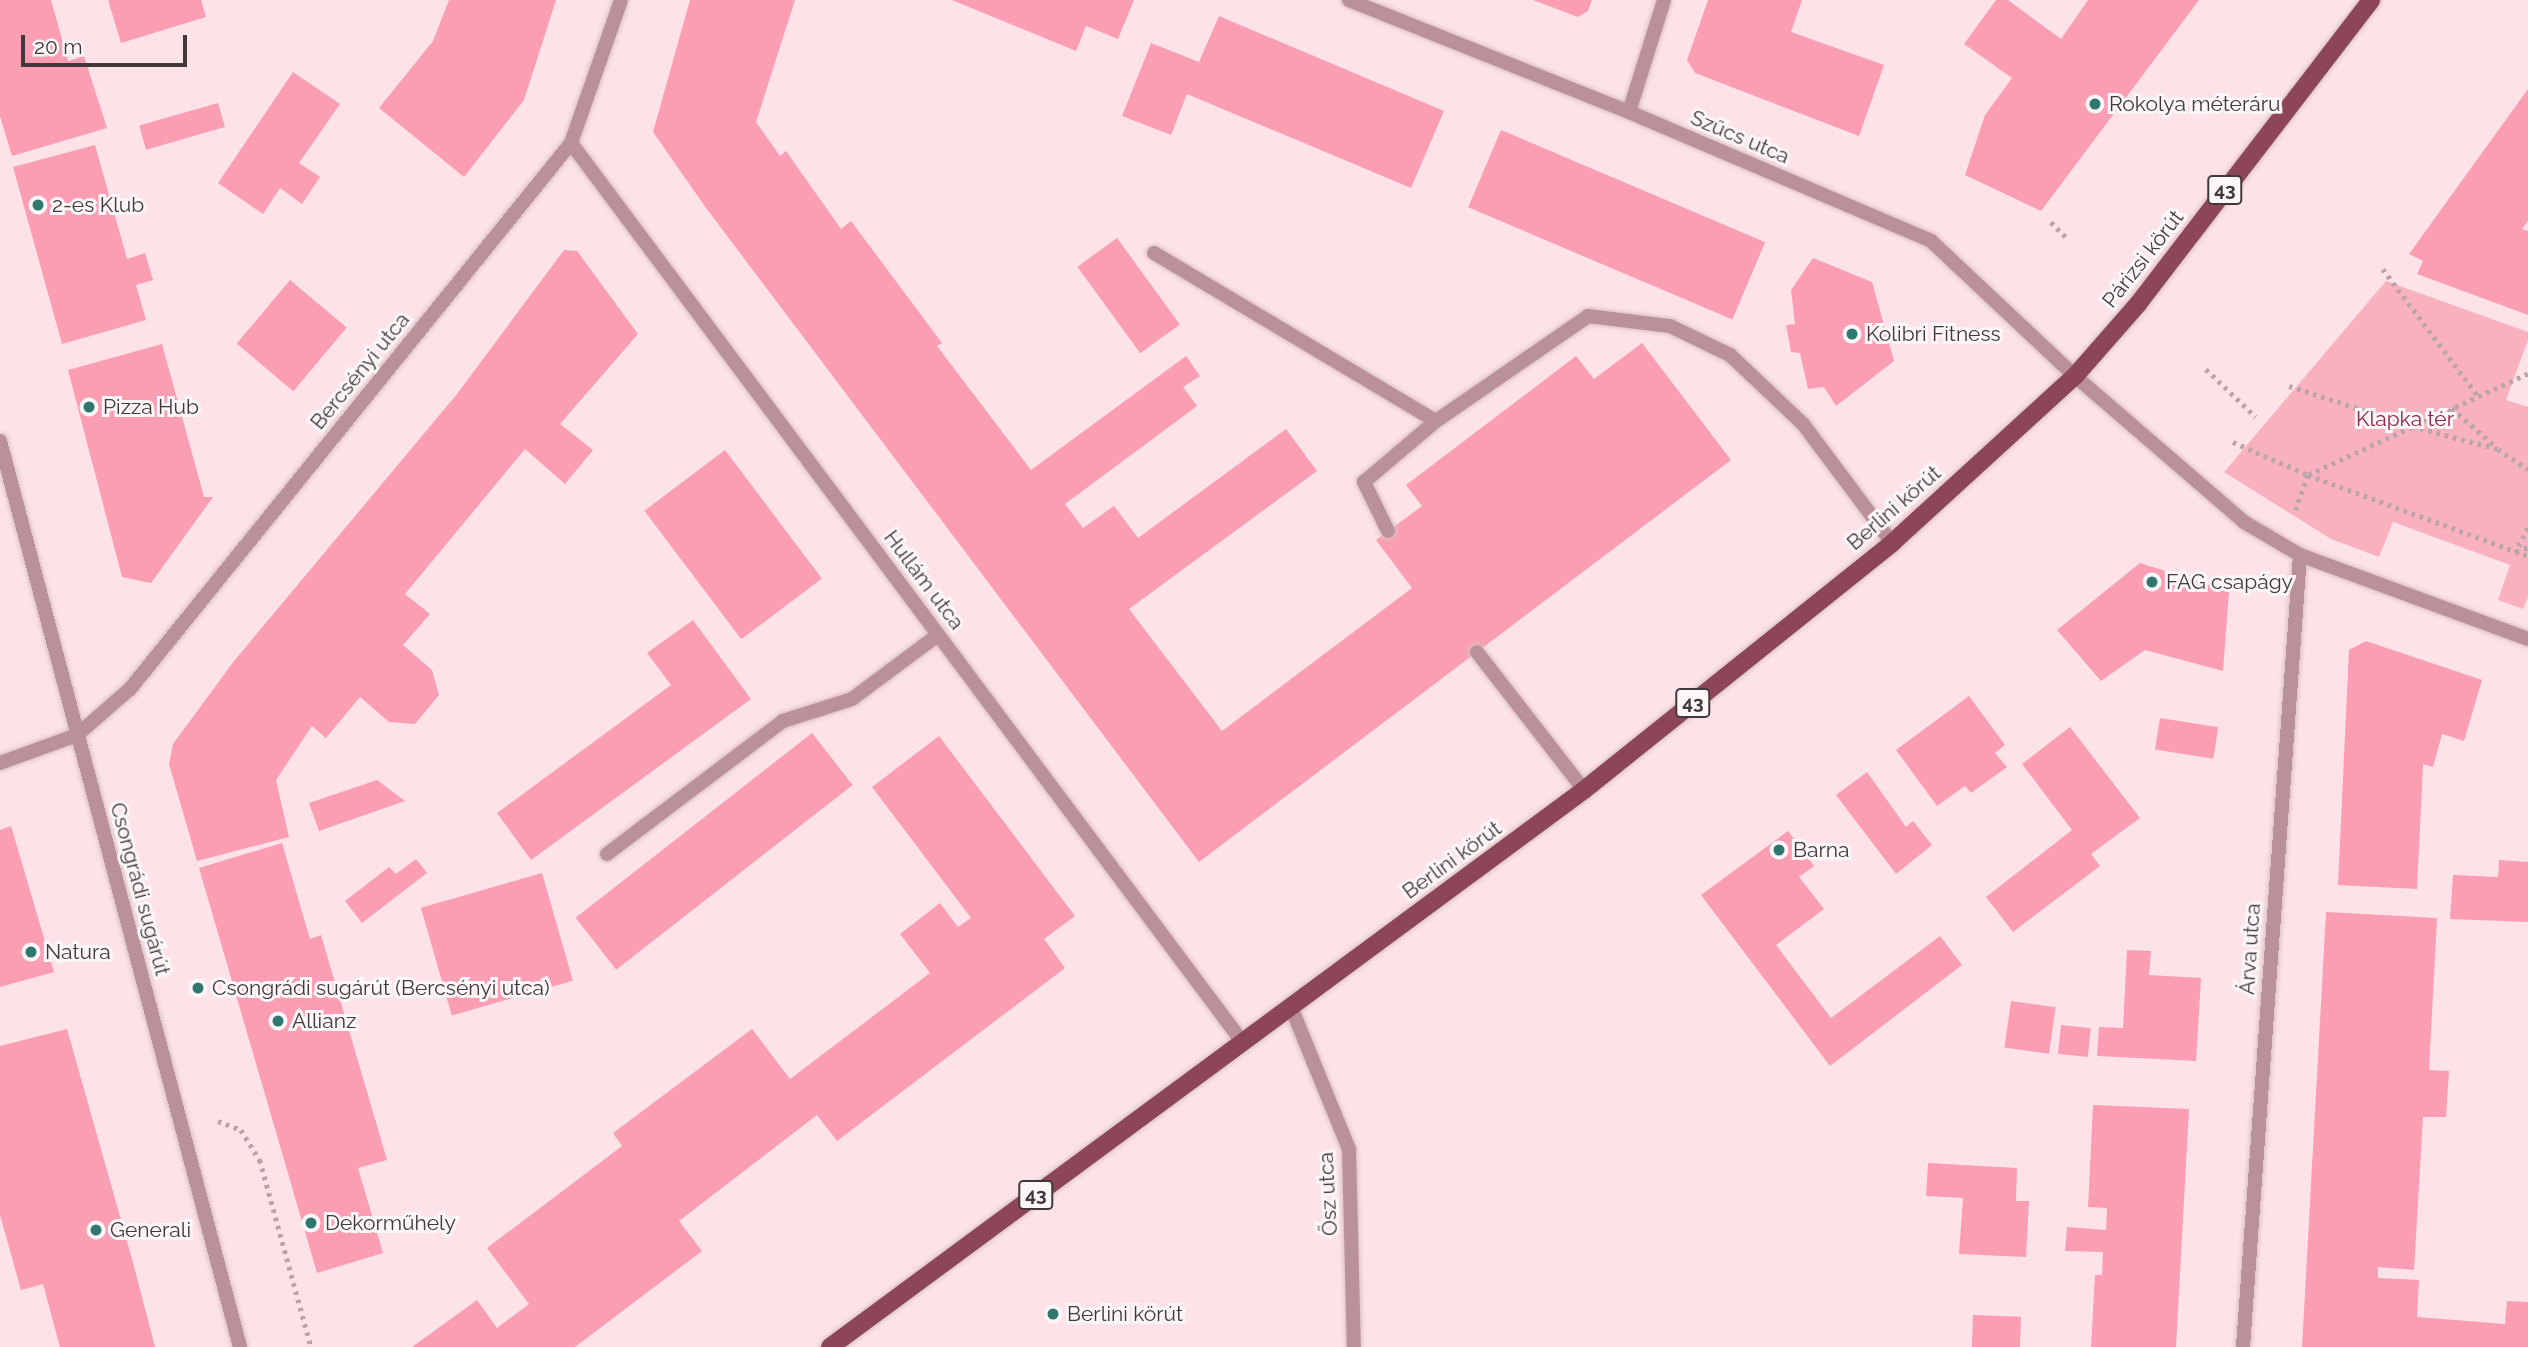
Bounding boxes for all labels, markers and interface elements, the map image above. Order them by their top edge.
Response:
scale bar [24,21,191,65]
text: 20 m [34,34,82,59]
place label: Rokolya méteráru [2109,91,2281,117]
marker: Rokolya méteráru [2087,96,2103,112]
street label: Szűcs utca [1687,105,1793,169]
road number: 43 [2206,174,2244,206]
place label: 2-es Klub [52,192,144,218]
marker: 2-es Klub [30,197,46,213]
street label: Párizsi körút [2097,205,2189,313]
street label: Bercsényi utca [305,308,415,434]
place label: Kolibri Fitness [1866,321,2001,347]
marker: Kolibri Fitness [1844,326,1860,342]
place label: Pizza Hub [103,394,199,420]
marker: Pizza Hub [81,399,97,415]
park label: Klapka tér [2356,406,2454,432]
street label: Berlini körút [1842,460,1946,556]
street label: Hullám utca [878,525,970,635]
place label: FAG csapágy [2166,569,2293,595]
marker: FAG csapágy [2144,574,2160,590]
road number: 43 [1674,688,1712,718]
street label: Csongrádi sugárút [105,800,175,978]
street label: Berlini körút [1398,816,1506,904]
place label: Barna [1793,837,1849,863]
marker: Barna [1771,842,1787,858]
street label: Árva utca [2234,902,2266,996]
place label: Natura [45,939,111,965]
marker: Natura [23,944,39,960]
place label: Csongrádi sugárút (Bercsényi utca) [212,975,550,1001]
marker: Csongrádi sugárút (Bercsényi utca) [190,980,206,996]
place label: Allianz [292,1008,356,1034]
marker: Allianz [270,1013,286,1029]
street label: Ősz utca [1313,1151,1343,1237]
road number: 43 [1017,1180,1055,1210]
place label: Dekorműhely [325,1210,456,1236]
marker: Dekorműhely [303,1215,319,1231]
place label: Generali [110,1217,191,1243]
marker: Generali [88,1222,104,1238]
place label: Berlini körút [1067,1301,1183,1327]
marker: Berlini körút [1045,1306,1061,1322]

